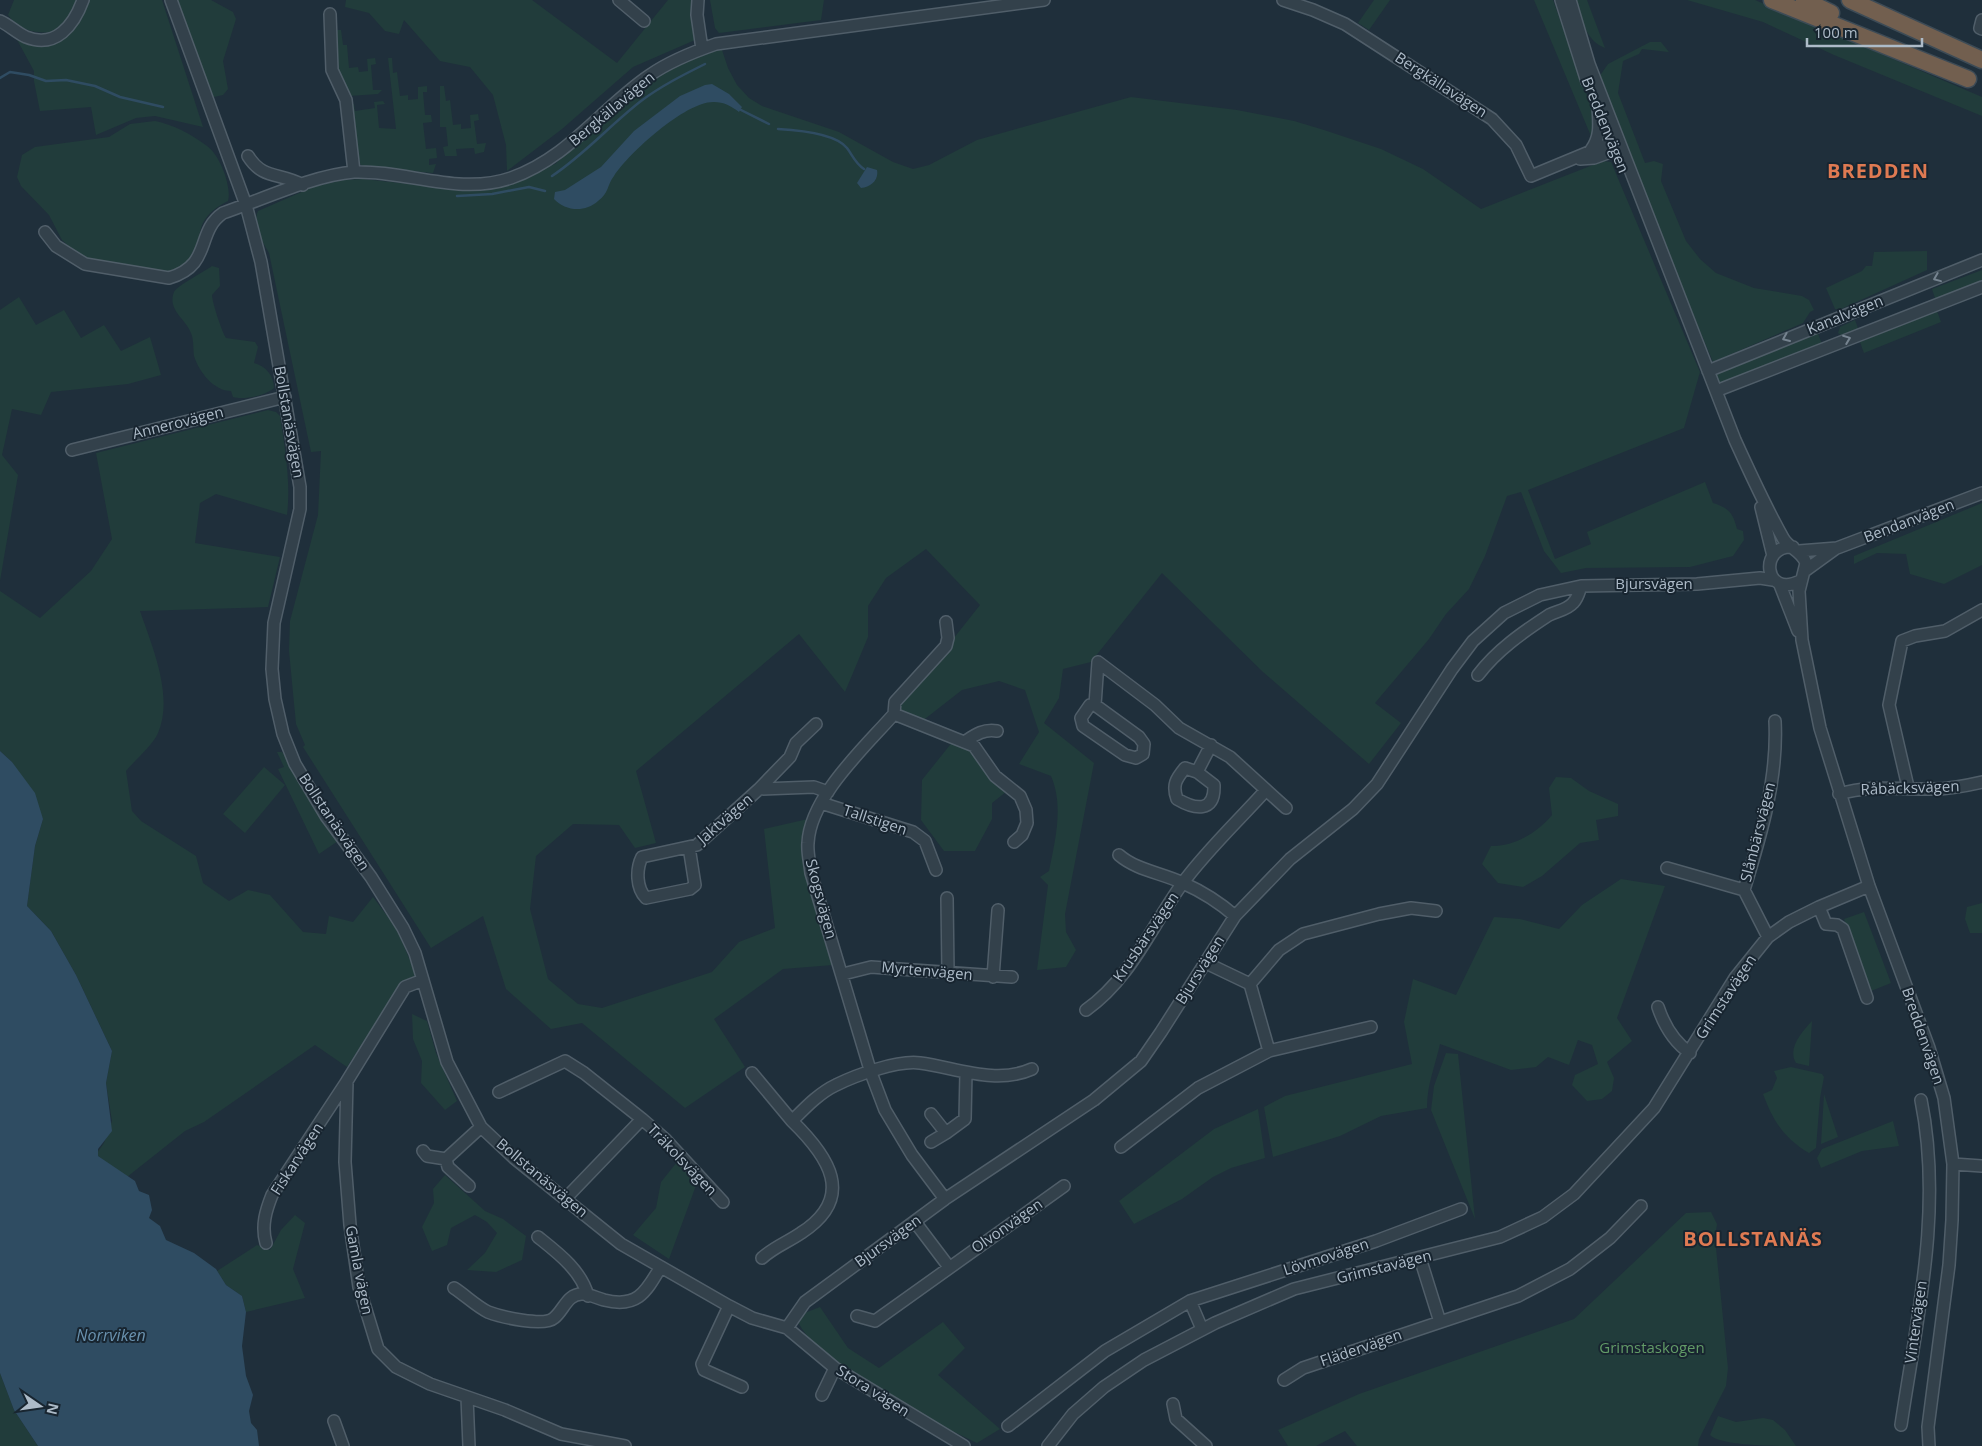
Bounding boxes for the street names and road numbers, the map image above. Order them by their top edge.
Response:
street label: Bergkällavägen [1392,47,1491,121]
street label: Bergkällavägen [564,66,658,150]
street label: Breddenvägen [1578,74,1634,176]
street label: Kanalvägen [1804,290,1886,338]
street label: Bollstanäsvägen [270,364,310,479]
street label: Annerovägen [130,401,225,443]
street label: Bendanvägen [1860,494,1957,547]
street label: Bjursvägen [1615,573,1693,593]
street label: Bollstanäsvägen [295,769,375,874]
street label: Råbäcksvägen [1860,775,1960,799]
street label: Slånbärsvägen [1735,780,1779,884]
street label: Jaktvägen [691,789,756,849]
street label: Tallstigen [841,799,910,839]
street label: Skogsvägen [802,857,842,941]
street label: Krusbärsvägen [1108,888,1183,985]
street label: Bjursvägen [1170,931,1228,1008]
street label: Grimstavägen [1690,950,1760,1043]
street label: Myrtenvägen [881,956,974,984]
street label: Breddenvägen [1898,984,1950,1087]
street label: Fiskarvägen [265,1118,327,1199]
street label: Träkolsvägen [644,1119,722,1199]
street label: Bollstanäsvägen [493,1133,593,1221]
street label: Olvonvägen [967,1193,1046,1257]
street label: Bjursvägen [850,1209,925,1271]
street label: Gamla vägen [342,1223,378,1316]
street label: Lövmovägen [1280,1233,1371,1279]
street label: Grimstavägen [1334,1245,1433,1287]
street label: Vintervägen [1899,1279,1931,1365]
street label: Flädervägen [1317,1324,1404,1370]
street label: Stora vägen [833,1360,914,1421]

